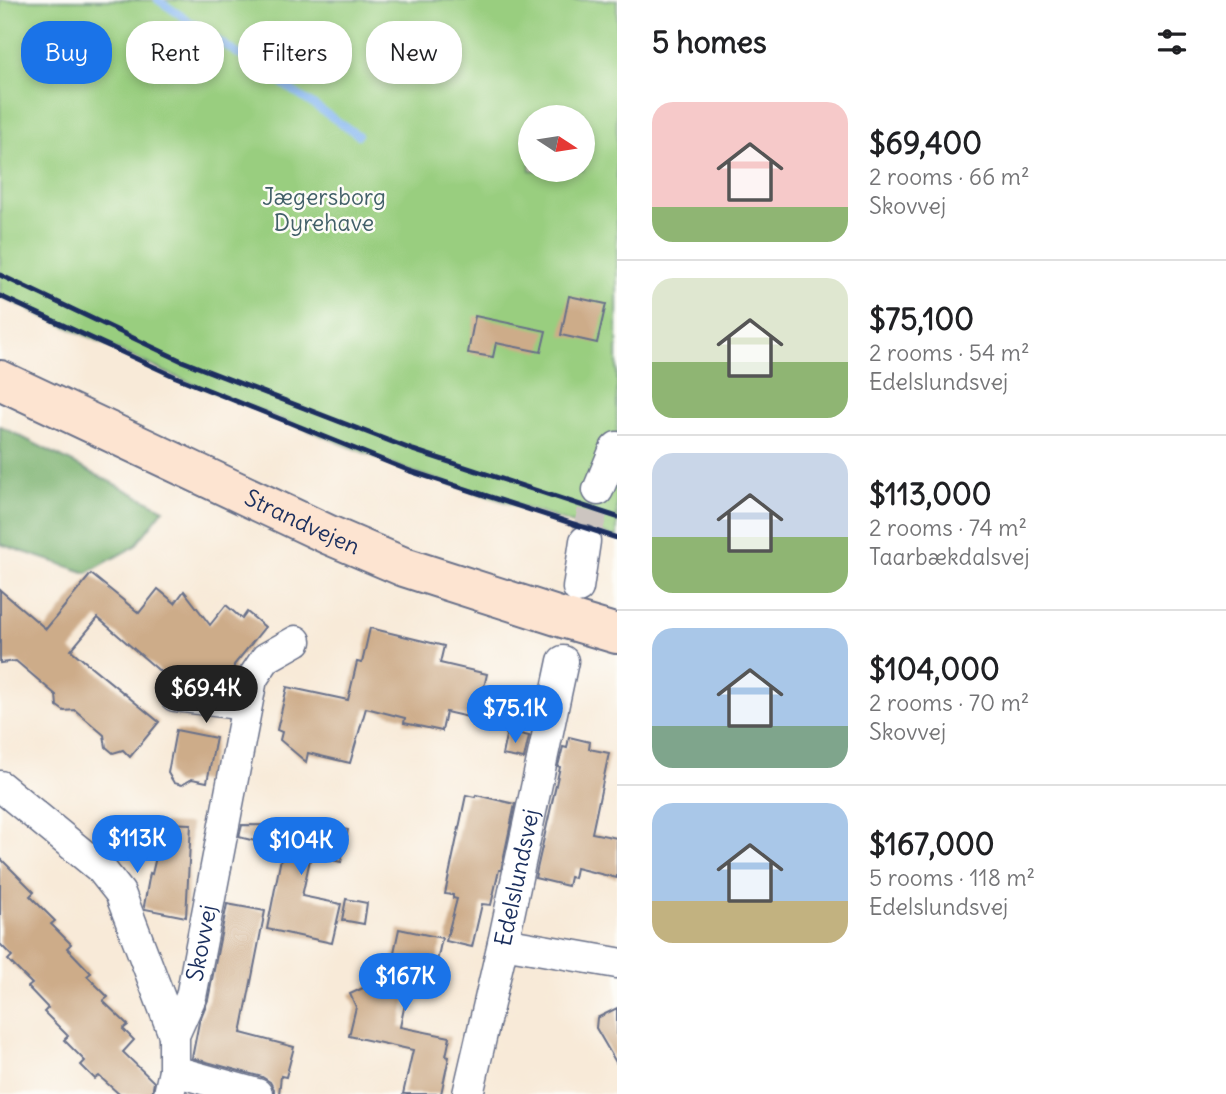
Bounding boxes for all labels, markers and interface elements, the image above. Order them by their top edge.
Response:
chip: Buy [21,21,112,84]
chip: Rent [126,21,224,84]
chip: Filters [238,21,352,84]
chip: New [366,21,462,84]
text: 5 homes [652,23,767,61]
icon: filters [1153,23,1191,61]
north arrow [518,105,595,182]
map controls [518,105,595,182]
text: $69,400 [869,124,982,162]
icon: home [708,130,792,214]
text: 2 rooms · 66 m² [869,162,1030,191]
park label: Jægersborg Dyrehave [262,182,386,237]
text: Skovvej [869,191,946,220]
text: $75,100 [869,300,974,338]
icon: home [708,306,792,390]
text: 2 rooms · 54 m² [869,338,1030,367]
text: Edelslundsvej [869,367,1008,396]
text: $113,000 [869,475,992,513]
icon: home [708,481,792,565]
street label: Strandvejen [240,482,364,561]
text: 2 rooms · 74 m² [869,513,1027,542]
text: Taarbækdalsvej [869,542,1030,571]
text: $104,000 [869,650,1000,688]
icon: home [708,656,792,740]
pin: $69.4K [149,666,263,725]
text: $69.4K [171,673,241,702]
pin: $75.1K [458,686,572,745]
text: 2 rooms · 70 m² [869,688,1029,717]
text: $75.1K [483,693,547,722]
text: Skovvej [869,717,946,746]
street label: Edelslundsvej [488,806,545,948]
pin: $113K [88,816,186,875]
pin: $104K [252,818,350,877]
text: $113K [108,823,166,852]
text: $104K [269,825,333,854]
text: $167,000 [869,825,995,863]
icon: home [708,831,792,915]
text: 5 rooms · 118 m² [869,863,1035,892]
text: Edelslundsvej [869,892,1008,921]
street label: Skovvej [179,902,222,984]
pin: $167K [356,954,454,1013]
text: $167K [375,961,435,990]

